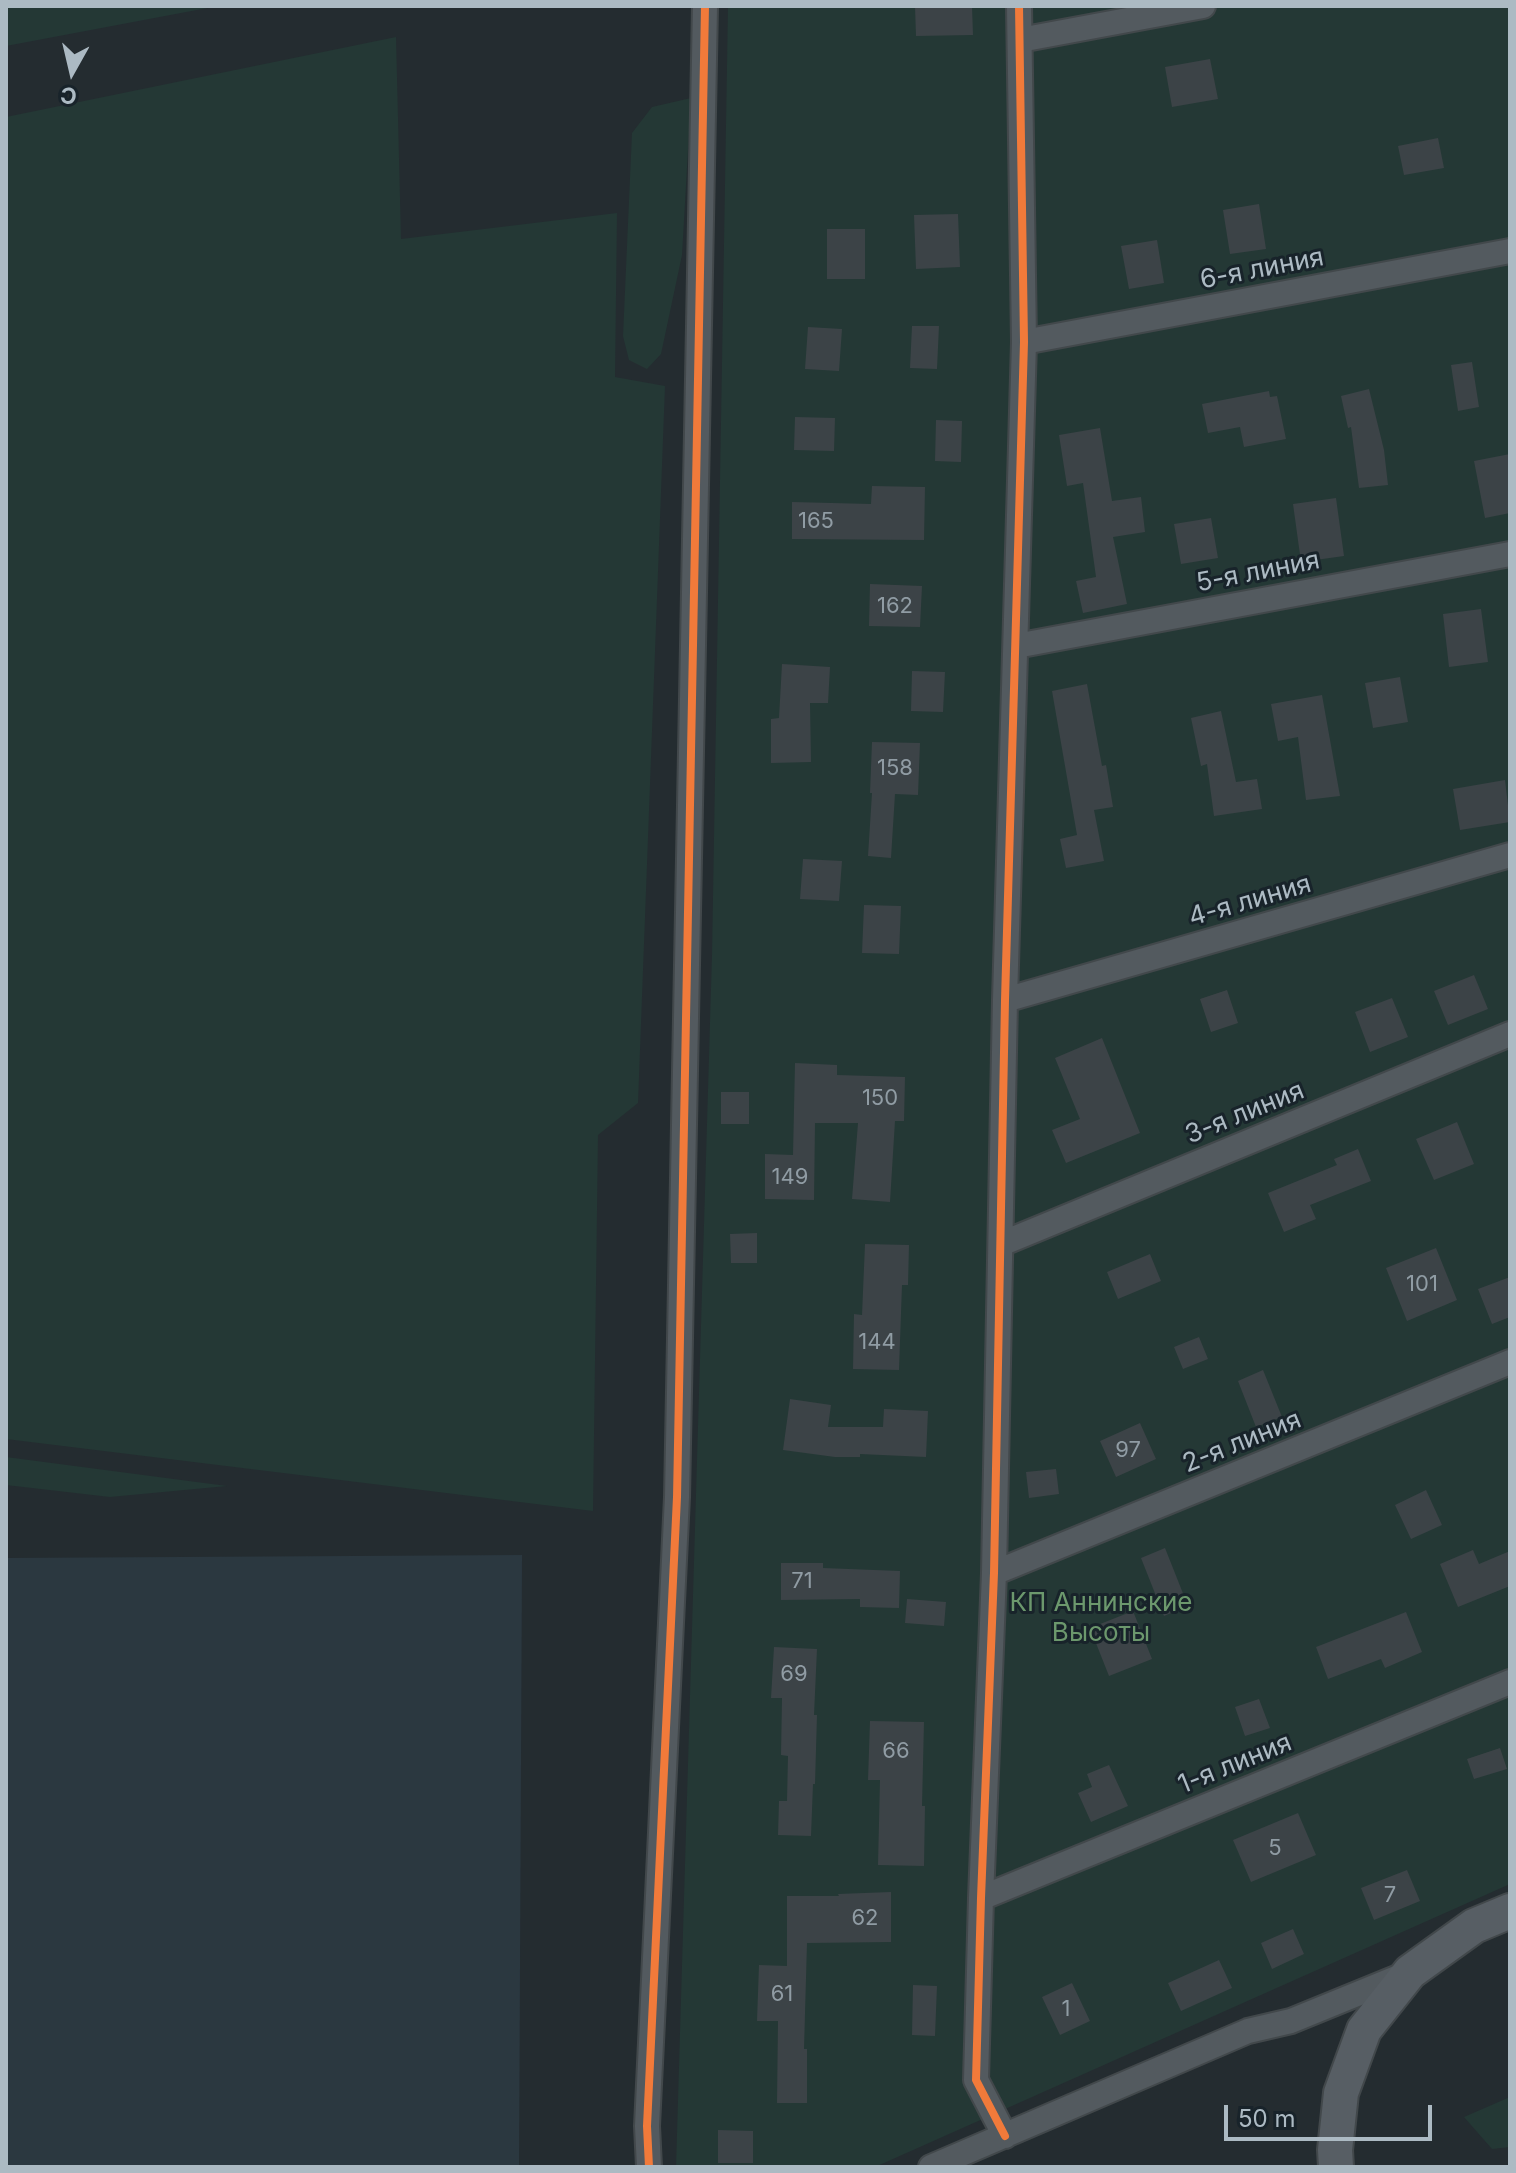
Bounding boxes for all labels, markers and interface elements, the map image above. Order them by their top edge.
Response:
north arrow [32,32,112,112]
text: С [59,82,79,110]
street label: 6-я линия [1198,242,1326,296]
house number: 165 [798,508,834,534]
street label: 5-я линия [1194,545,1322,599]
house number: 162 [877,593,913,619]
house number: 158 [877,755,913,781]
street label: 4-я линия [1185,869,1315,933]
street label: 3-я линия [1181,1075,1309,1151]
house number: 150 [862,1085,898,1111]
house number: 149 [772,1164,808,1190]
house number: 101 [1406,1271,1438,1297]
house number: 144 [858,1329,896,1355]
street label: 2-я линия [1178,1404,1306,1480]
house number: 97 [1115,1437,1141,1463]
house number: 71 [791,1568,813,1594]
park label: КП Аннинские Высоты [1009,1587,1193,1648]
house number: 69 [780,1661,808,1687]
street label: 1-я линия [1174,1727,1296,1801]
house number: 66 [882,1738,910,1764]
house number: 5 [1268,1835,1282,1861]
house number: 7 [1384,1882,1396,1908]
house number: 62 [851,1905,879,1931]
house number: 61 [771,1981,793,2007]
house number: 1 [1062,1996,1070,2022]
scale bar [1228,2089,1436,2139]
text: 50 m [1238,2104,1296,2133]

